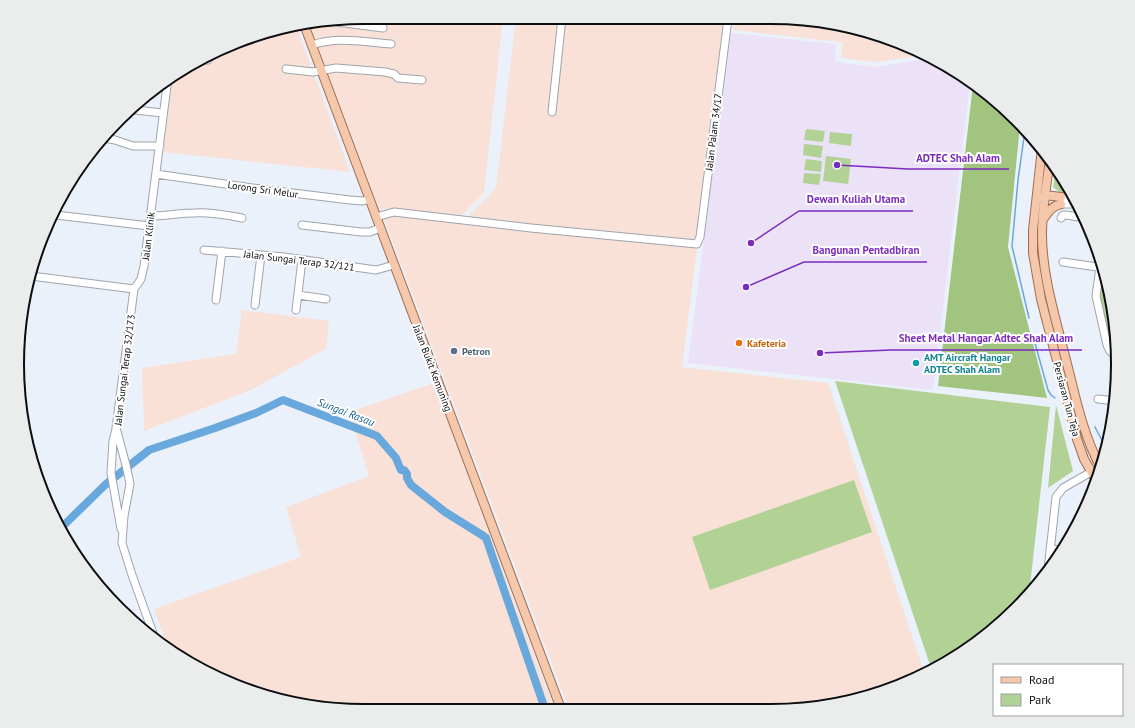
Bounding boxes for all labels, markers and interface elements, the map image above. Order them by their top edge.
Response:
street label: Jalan Palam 34/17 [702,93,725,173]
callout: ADTEC Shah Alam [908,146,1009,169]
text: ADTEC Shah Alam [916,151,1000,165]
street label: Lorong Sri Melur [227,178,300,201]
callout: Dewan Kuliah Utama [799,188,913,211]
text: Dewan Kuliah Utama [807,192,905,206]
street label: Jalan Klinik [139,211,158,262]
callout: Bangunan Pentadbiran [804,239,927,262]
text: Bangunan Pentadbiran [813,243,919,257]
street label: Jalan Sungai Terap 32/121 [242,247,355,274]
street label: Jalan Sungai Terap 32/173 [111,314,138,427]
street label: Jalan Bukit Kemuning [410,322,455,413]
callout: Sheet Metal Hangar Adtec Shah Alam [891,327,1082,350]
text: Sheet Metal Hangar Adtec Shah Alam [899,331,1073,345]
place label: Kafeteria [747,337,786,350]
marker: Kafeteria [734,338,744,348]
place label: Petron [462,345,490,358]
marker: Petron [449,346,459,356]
place label: AMT Aircraft Hangar ADTEC Shah Alam [924,351,1011,376]
marker: AMT Aircraft Hangar ADTEC Shah Alam [911,358,921,368]
street label: Persiaran Tun Teja [1050,361,1083,438]
water label: Sungai Rasau [315,395,377,429]
legend [993,664,1123,716]
text: Road [1029,672,1054,687]
text: Park [1029,692,1051,707]

